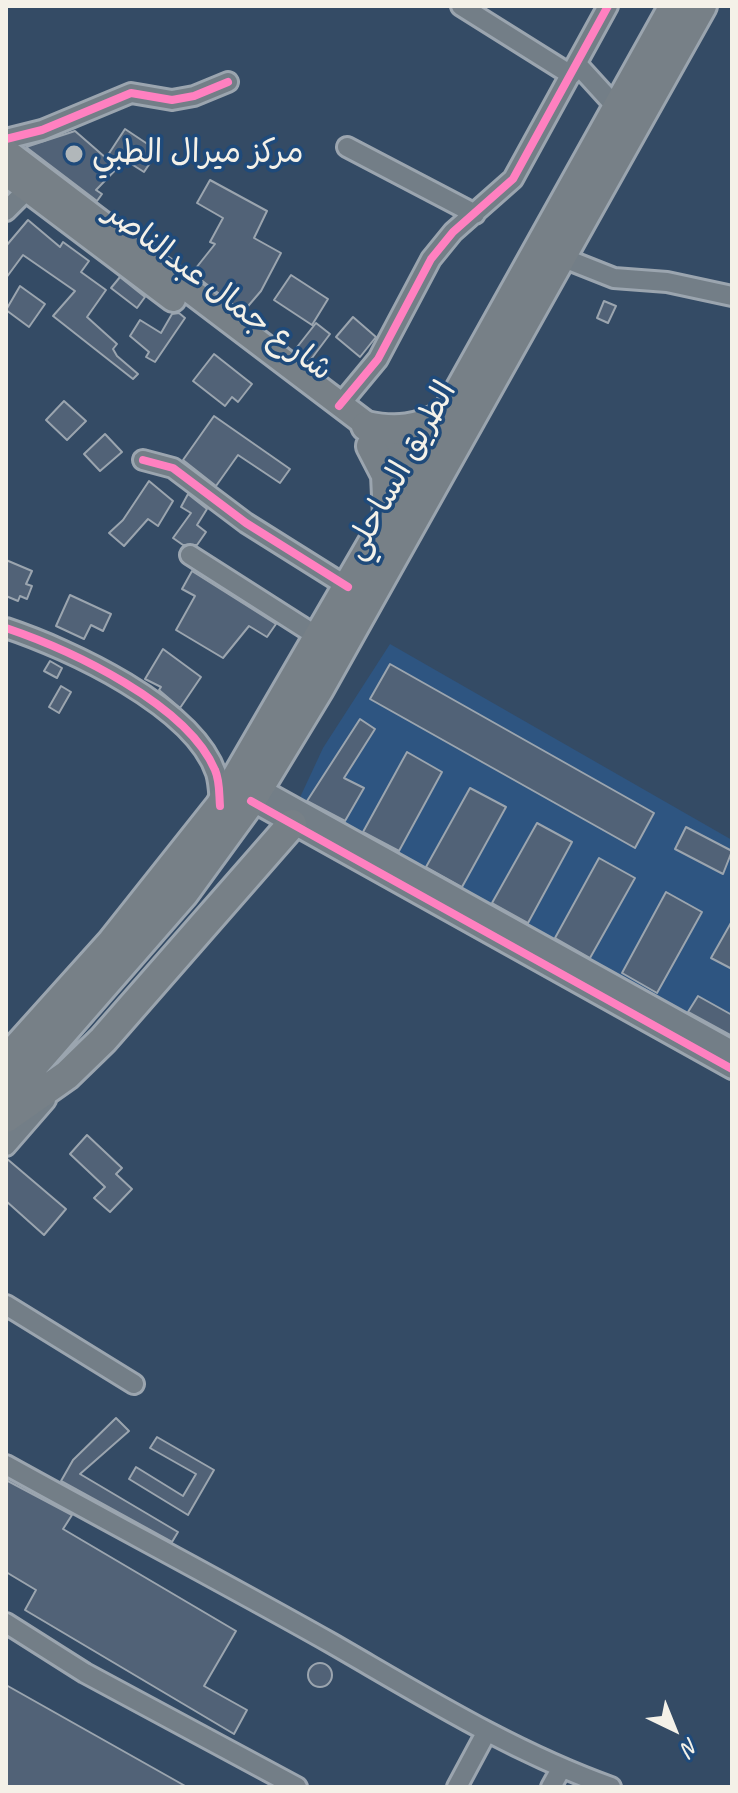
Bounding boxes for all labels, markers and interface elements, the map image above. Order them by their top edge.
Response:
place label: مركز ميرال الطبي [92,135,304,173]
marker: مركز ميرال الطبي [63,143,85,165]
street label: شارع جمال عبدالناصر [97,194,339,390]
street label: الطريق الساحلي [336,375,466,567]
north arrow [634,1689,714,1769]
text: N [676,1732,705,1761]

